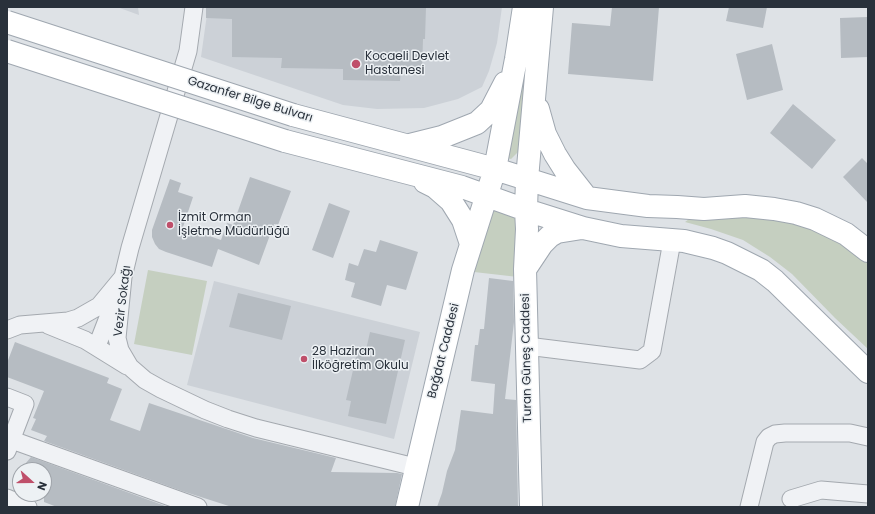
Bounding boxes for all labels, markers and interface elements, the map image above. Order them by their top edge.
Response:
place label: Kocaeli Devlet Hastanesi [365,50,449,78]
marker: Kocaeli Devlet Hastanesi [350,58,362,70]
street label: Gazanfer Bilge Bulvarı [186,74,314,126]
place label: İzmit Orman İşletme Müdürlüğü [178,211,290,239]
marker: İzmit Orman İşletme Müdürlüğü [165,220,175,230]
street label: Vezir Sokağı [111,265,135,337]
street label: Turan Güneş Caddesi [519,293,535,423]
street label: Bağdat Caddesi [425,302,463,400]
place label: 28 Haziran İlköğretim Okulu [312,345,409,373]
marker: 28 Haziran İlköğretim Okulu [299,354,309,364]
north arrow [12,462,52,502]
text: N [33,479,51,493]

